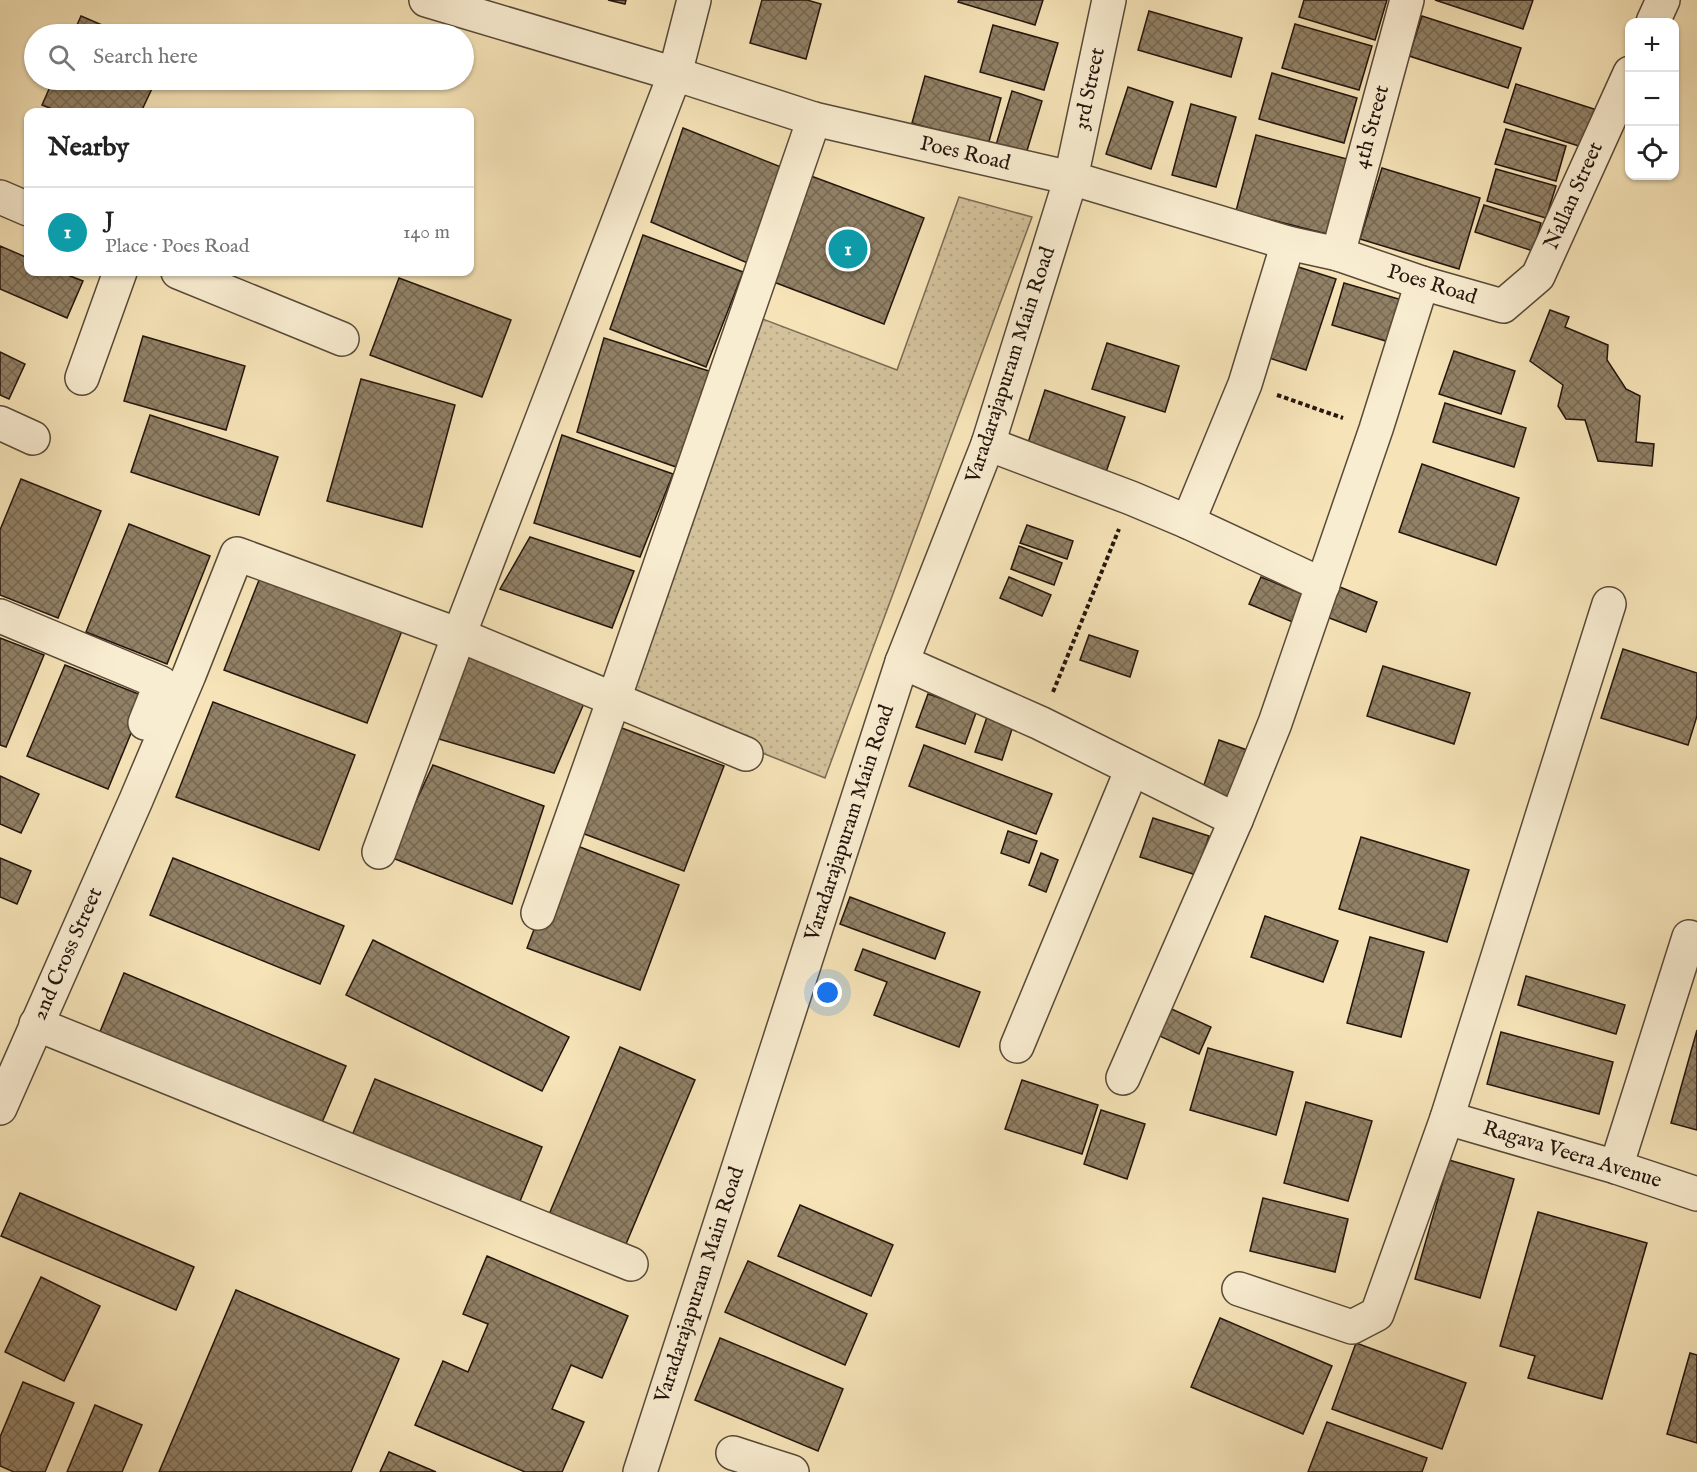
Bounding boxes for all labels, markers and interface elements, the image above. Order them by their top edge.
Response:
map controls [1625,18,1679,180]
button: + [1625,18,1679,72]
search box [24,24,474,90]
icon: search [45,41,78,74]
text: Search here [93,43,198,71]
street label: 3rd Street [1068,45,1112,133]
button: − [1625,72,1679,126]
street label: 4th Street [1348,82,1396,172]
button: locate [1625,126,1679,180]
street label: Poes Road [917,130,1014,178]
text: Nearby [48,131,129,164]
street label: Nallan Street [1538,138,1610,254]
text: J [105,206,114,234]
text: 1 [64,220,71,245]
text: 140 m [403,220,450,245]
pin: 1 [828,226,868,272]
text: Place · Poes Road [105,234,249,259]
street label: Varadarajapuram Main Road [960,243,1062,487]
street label: Poes Road [1384,259,1481,312]
street label: Varadarajapuram Main Road [799,701,901,945]
street label: 2nd Cross Street [27,884,109,1024]
your location [813,978,842,1007]
street label: Ragava Veera Avenue [1479,1115,1665,1195]
street label: Varadarajapuram Main Road [649,1163,751,1407]

